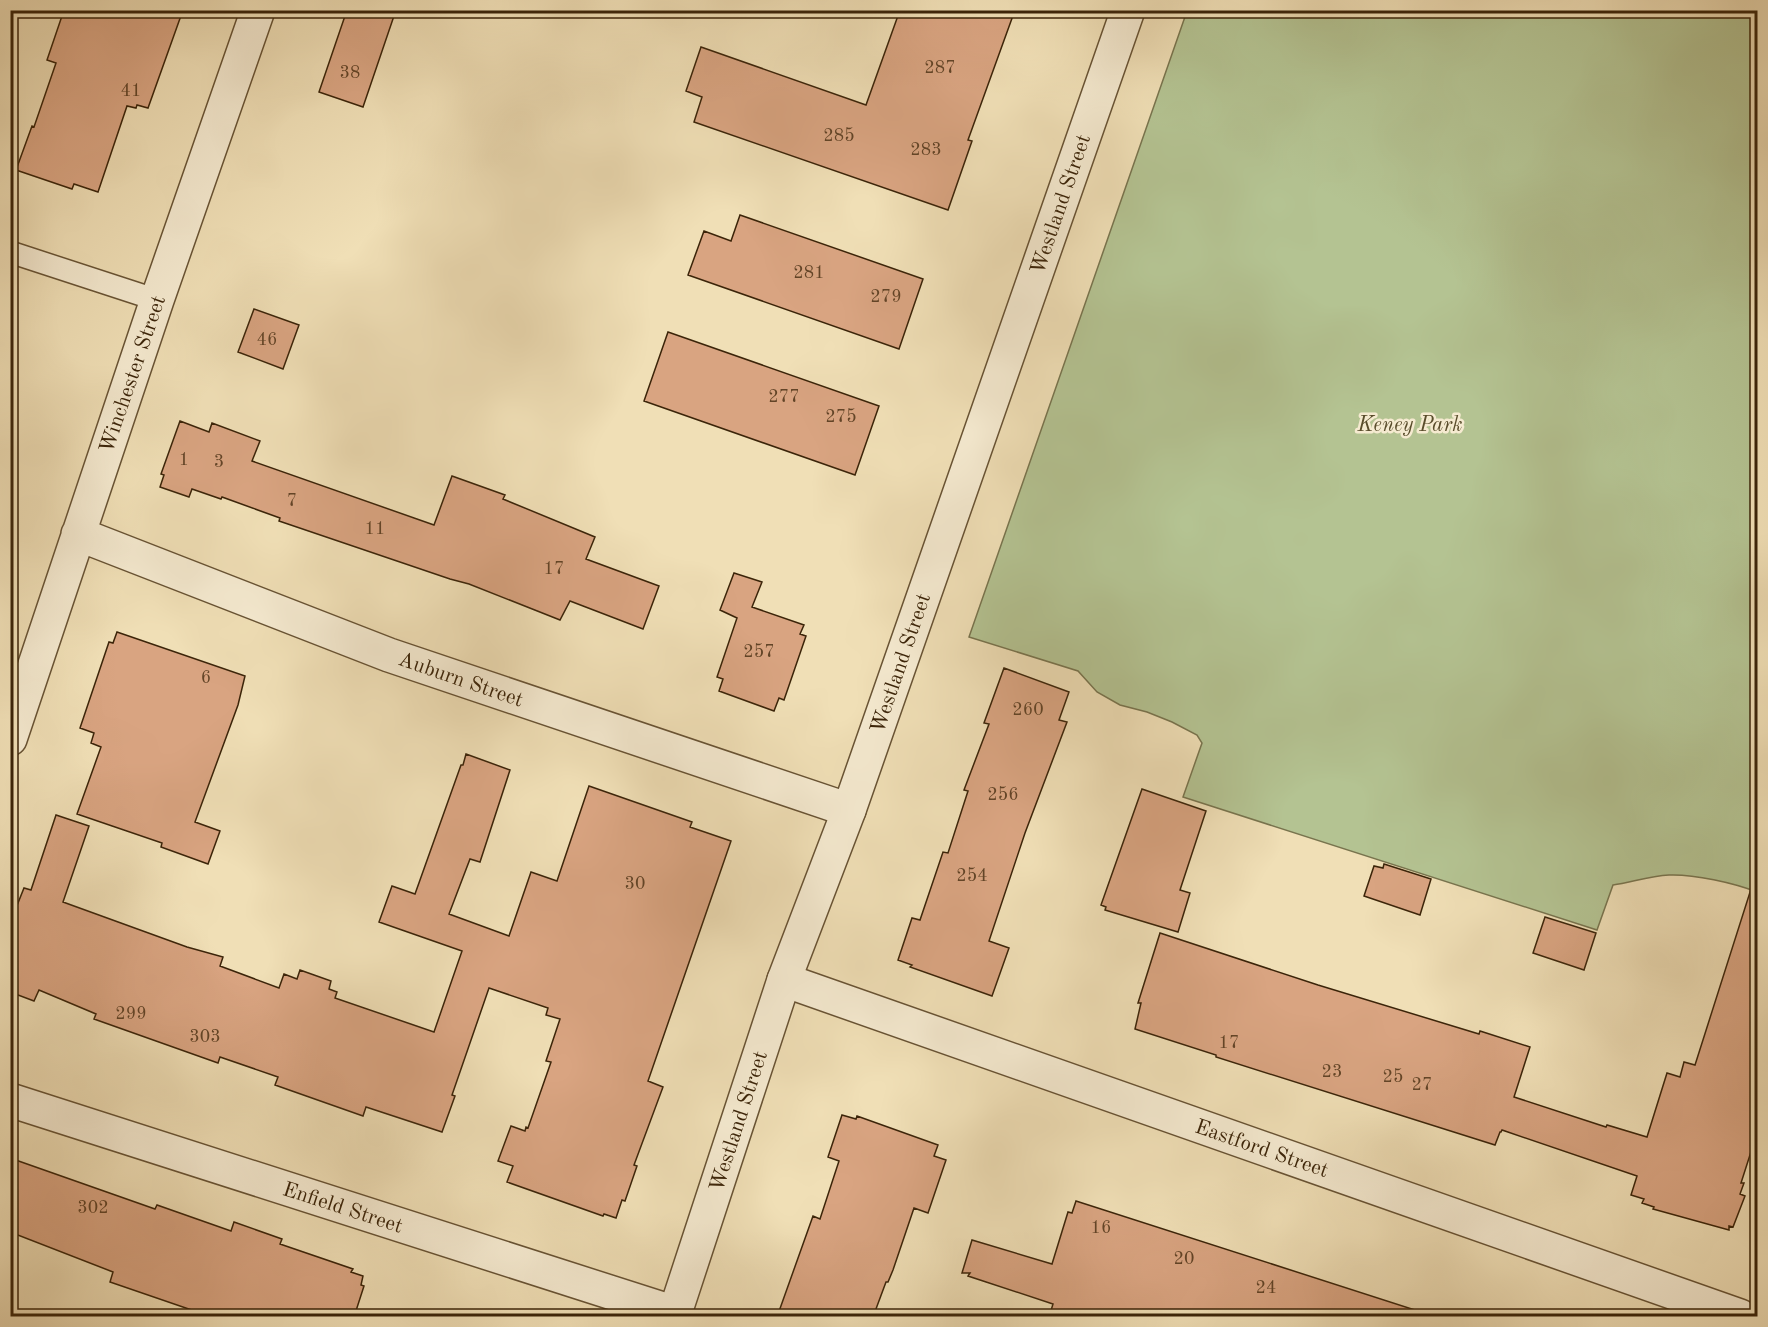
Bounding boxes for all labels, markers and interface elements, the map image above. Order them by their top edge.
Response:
house number: 287 [924,59,956,77]
house number: 38 [340,64,360,82]
house number: 41 [121,82,141,100]
house number: 285 [823,127,855,145]
street label: Westland Street [1028,132,1095,277]
house number: 283 [910,141,942,159]
house number: 281 [793,264,825,282]
house number: 279 [870,288,902,306]
street label: Winchester Street [97,293,170,456]
house number: 46 [257,331,277,349]
house number: 277 [768,388,800,406]
house number: 275 [825,408,857,426]
park label: Keney Park [1356,415,1463,436]
house number: 1 [179,451,189,469]
house number: 3 [214,453,224,471]
house number: 7 [287,492,297,510]
house number: 11 [365,520,385,538]
house number: 17 [544,560,564,578]
street label: Westland Street [868,591,935,736]
house number: 257 [743,643,775,661]
street label: Auburn Street [395,649,526,712]
house number: 6 [201,669,211,687]
house number: 260 [1012,701,1044,719]
house number: 256 [987,786,1019,804]
house number: 254 [956,867,988,885]
house number: 30 [625,875,645,893]
house number: 299 [115,1005,147,1023]
house number: 303 [189,1028,221,1046]
house number: 17 [1219,1034,1239,1052]
street label: Westland Street [707,1049,772,1194]
house number: 23 [1322,1063,1342,1081]
house number: 25 [1383,1068,1403,1086]
house number: 27 [1412,1076,1432,1094]
street label: Eastford Street [1192,1117,1331,1182]
street label: Enfield Street [280,1179,405,1238]
house number: 302 [77,1199,109,1217]
house number: 16 [1091,1219,1111,1237]
house number: 20 [1174,1250,1194,1268]
house number: 24 [1256,1279,1276,1297]

